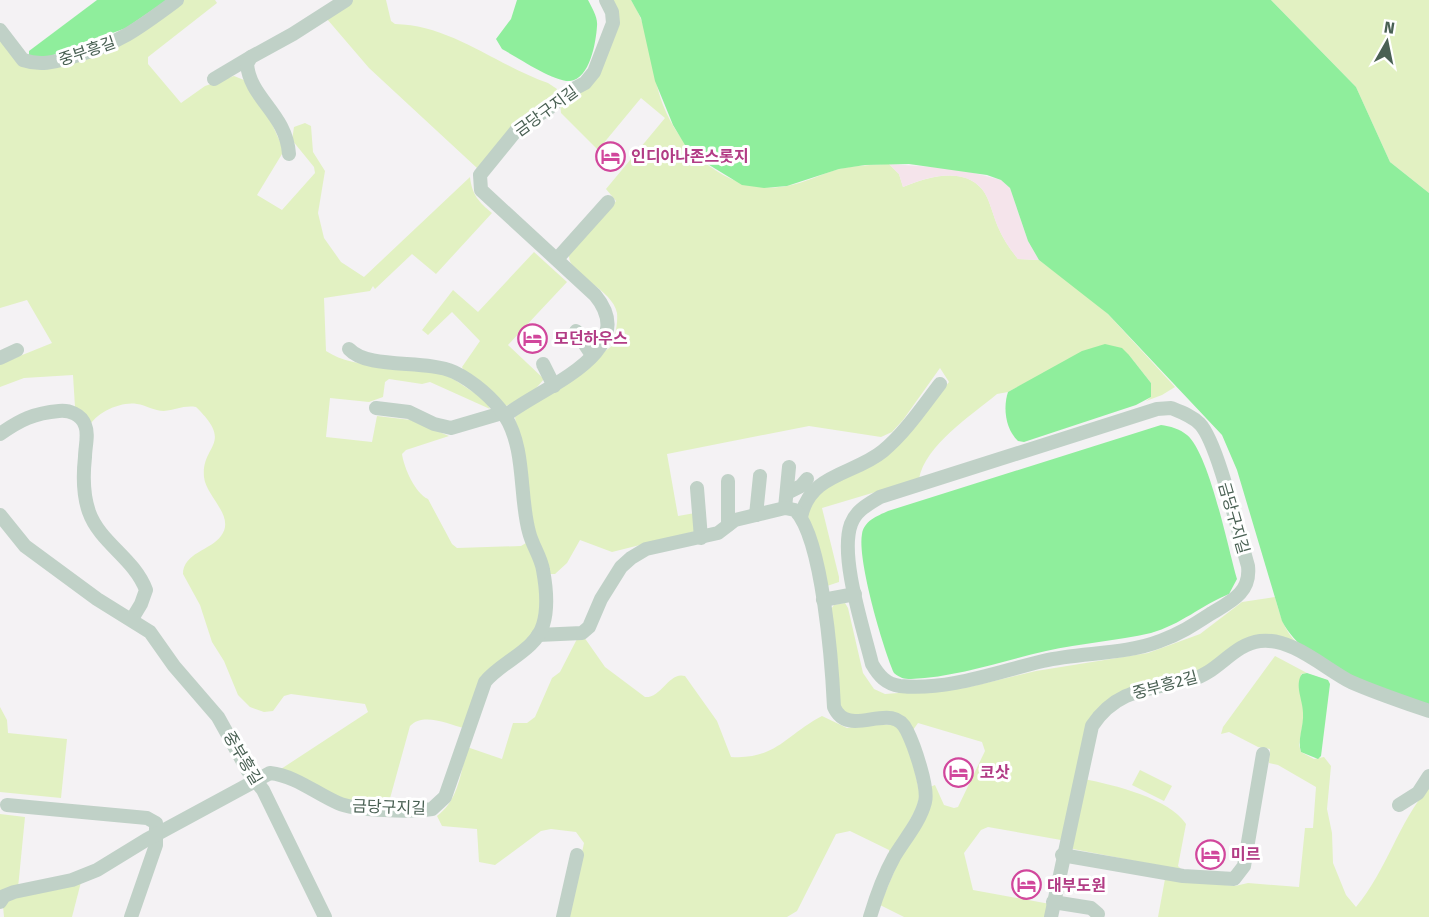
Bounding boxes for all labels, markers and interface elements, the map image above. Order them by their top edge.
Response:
north arrow [1357,12,1417,72]
text: N [1383,17,1396,38]
street label: 중부흥길 [56,32,118,70]
street label: 금당구지길 [511,82,581,140]
hotel icon: 인디아나존스롯지 [594,140,626,172]
place label: 인디아나존스롯지 [631,147,749,166]
hotel icon: 모던하우스 [517,322,549,354]
place label: 모던하우스 [554,329,628,348]
street label: 금당구지길 [1215,480,1253,556]
street label: 중부흥2길 [1130,667,1200,703]
street label: 중부흥길 [220,728,266,788]
hotel icon: 코삿 [943,756,975,788]
place label: 코삿 [980,763,1010,782]
street label: 금당구지길 [352,796,426,818]
hotel icon: 미르 [1194,838,1226,870]
place label: 미르 [1231,845,1261,864]
hotel icon: 대부도원 [1010,869,1042,901]
place label: 대부도원 [1047,876,1106,895]

